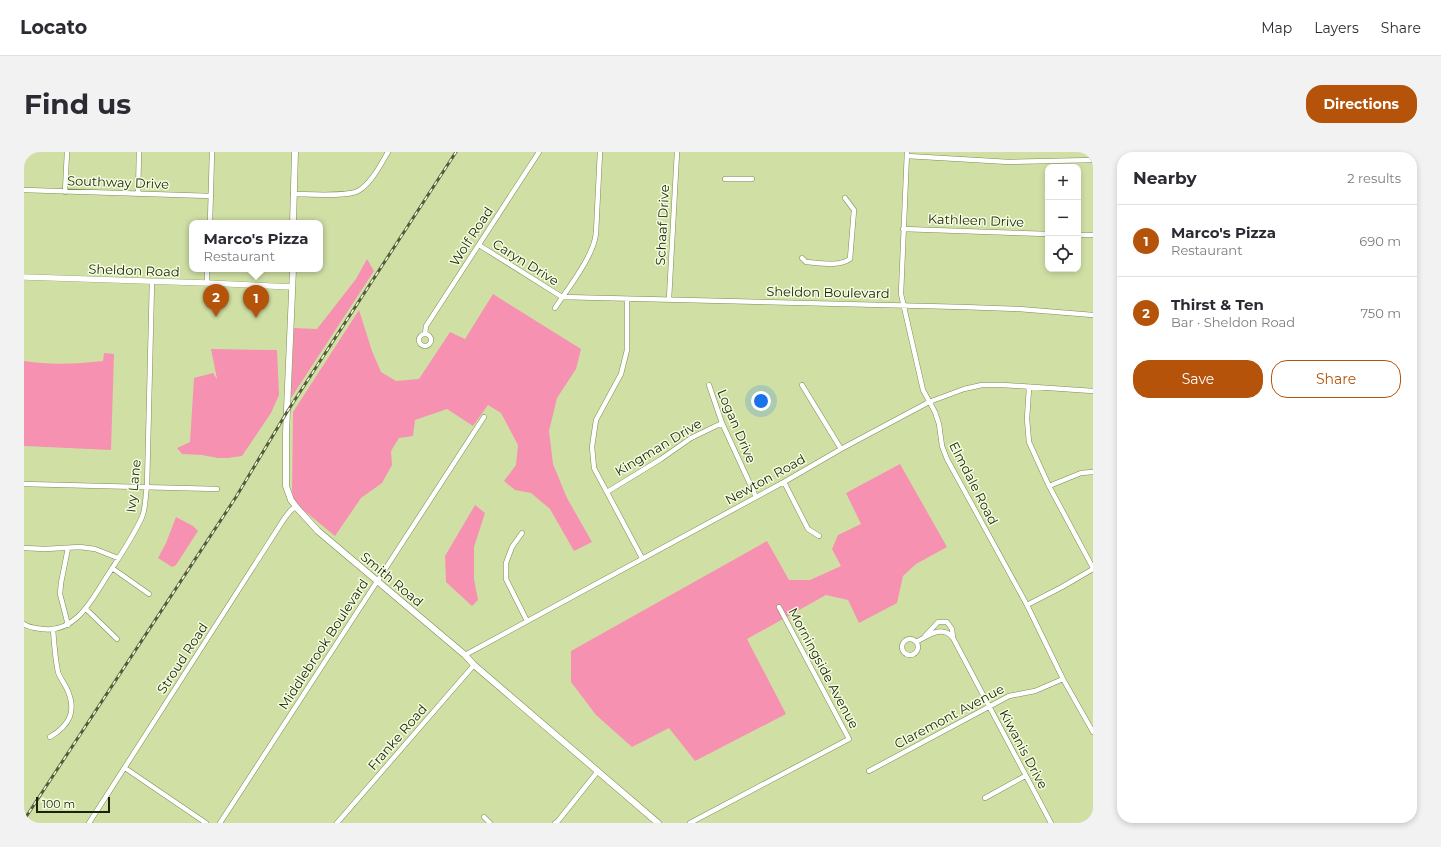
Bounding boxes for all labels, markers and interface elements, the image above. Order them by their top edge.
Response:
text: Locato [20,16,87,39]
text: Map [1261,19,1292,37]
text: Layers [1314,19,1359,37]
text: Share [1381,19,1421,37]
button: Directions [1306,85,1417,123]
text: Find us [24,87,131,121]
map controls [1045,164,1081,272]
button: + [1045,164,1081,200]
text: Nearby [1133,168,1197,188]
text: 2 results [1347,170,1401,186]
street label: Southway Drive [67,172,169,192]
street label: Schaaf Drive [652,184,672,266]
button: − [1045,200,1081,236]
street label: Wolf Road [446,203,496,269]
street label: Kathleen Drive [928,210,1025,230]
popup [189,220,323,272]
text: Marco's Pizza [1171,223,1276,242]
text: Marco's Pizza [204,229,308,248]
text: 1 [1143,233,1149,249]
text: 690 m [1359,233,1401,249]
street label: Caryn Drive [490,235,562,289]
button: locate [1045,236,1081,272]
text: Restaurant [1171,242,1242,258]
text: Restaurant [204,248,275,264]
street label: Sheldon Road [88,260,180,280]
street label: Sheldon Boulevard [766,283,890,301]
pin: 2 [203,284,229,317]
pin: 1 [243,285,269,318]
text: Thirst & Ten [1171,295,1264,314]
text: 2 [1142,305,1150,321]
text: 750 m [1360,305,1401,321]
text: Bar · Sheldon Road [1171,314,1295,330]
button: Save [1133,360,1263,398]
button: Share [1271,360,1401,398]
street label: Logan Drive [714,387,760,465]
your location [751,391,771,411]
street label: Kingman Drive [612,415,704,479]
street label: Elmdale Road [946,439,1002,527]
street label: Newton Road [722,450,808,508]
street label: Ivy Lane [122,459,144,513]
street label: Smith Road [358,548,426,610]
street label: Middlebrook Boulevard [275,576,371,712]
street label: Morningside Avenue [785,605,863,731]
street label: Stroud Road [153,619,211,697]
street label: Claremont Avenue [891,680,1007,752]
street label: Franke Road [364,701,430,773]
street label: Kiwanis Drive [996,707,1052,792]
scale bar [36,795,110,814]
text: 100 m [42,797,75,811]

